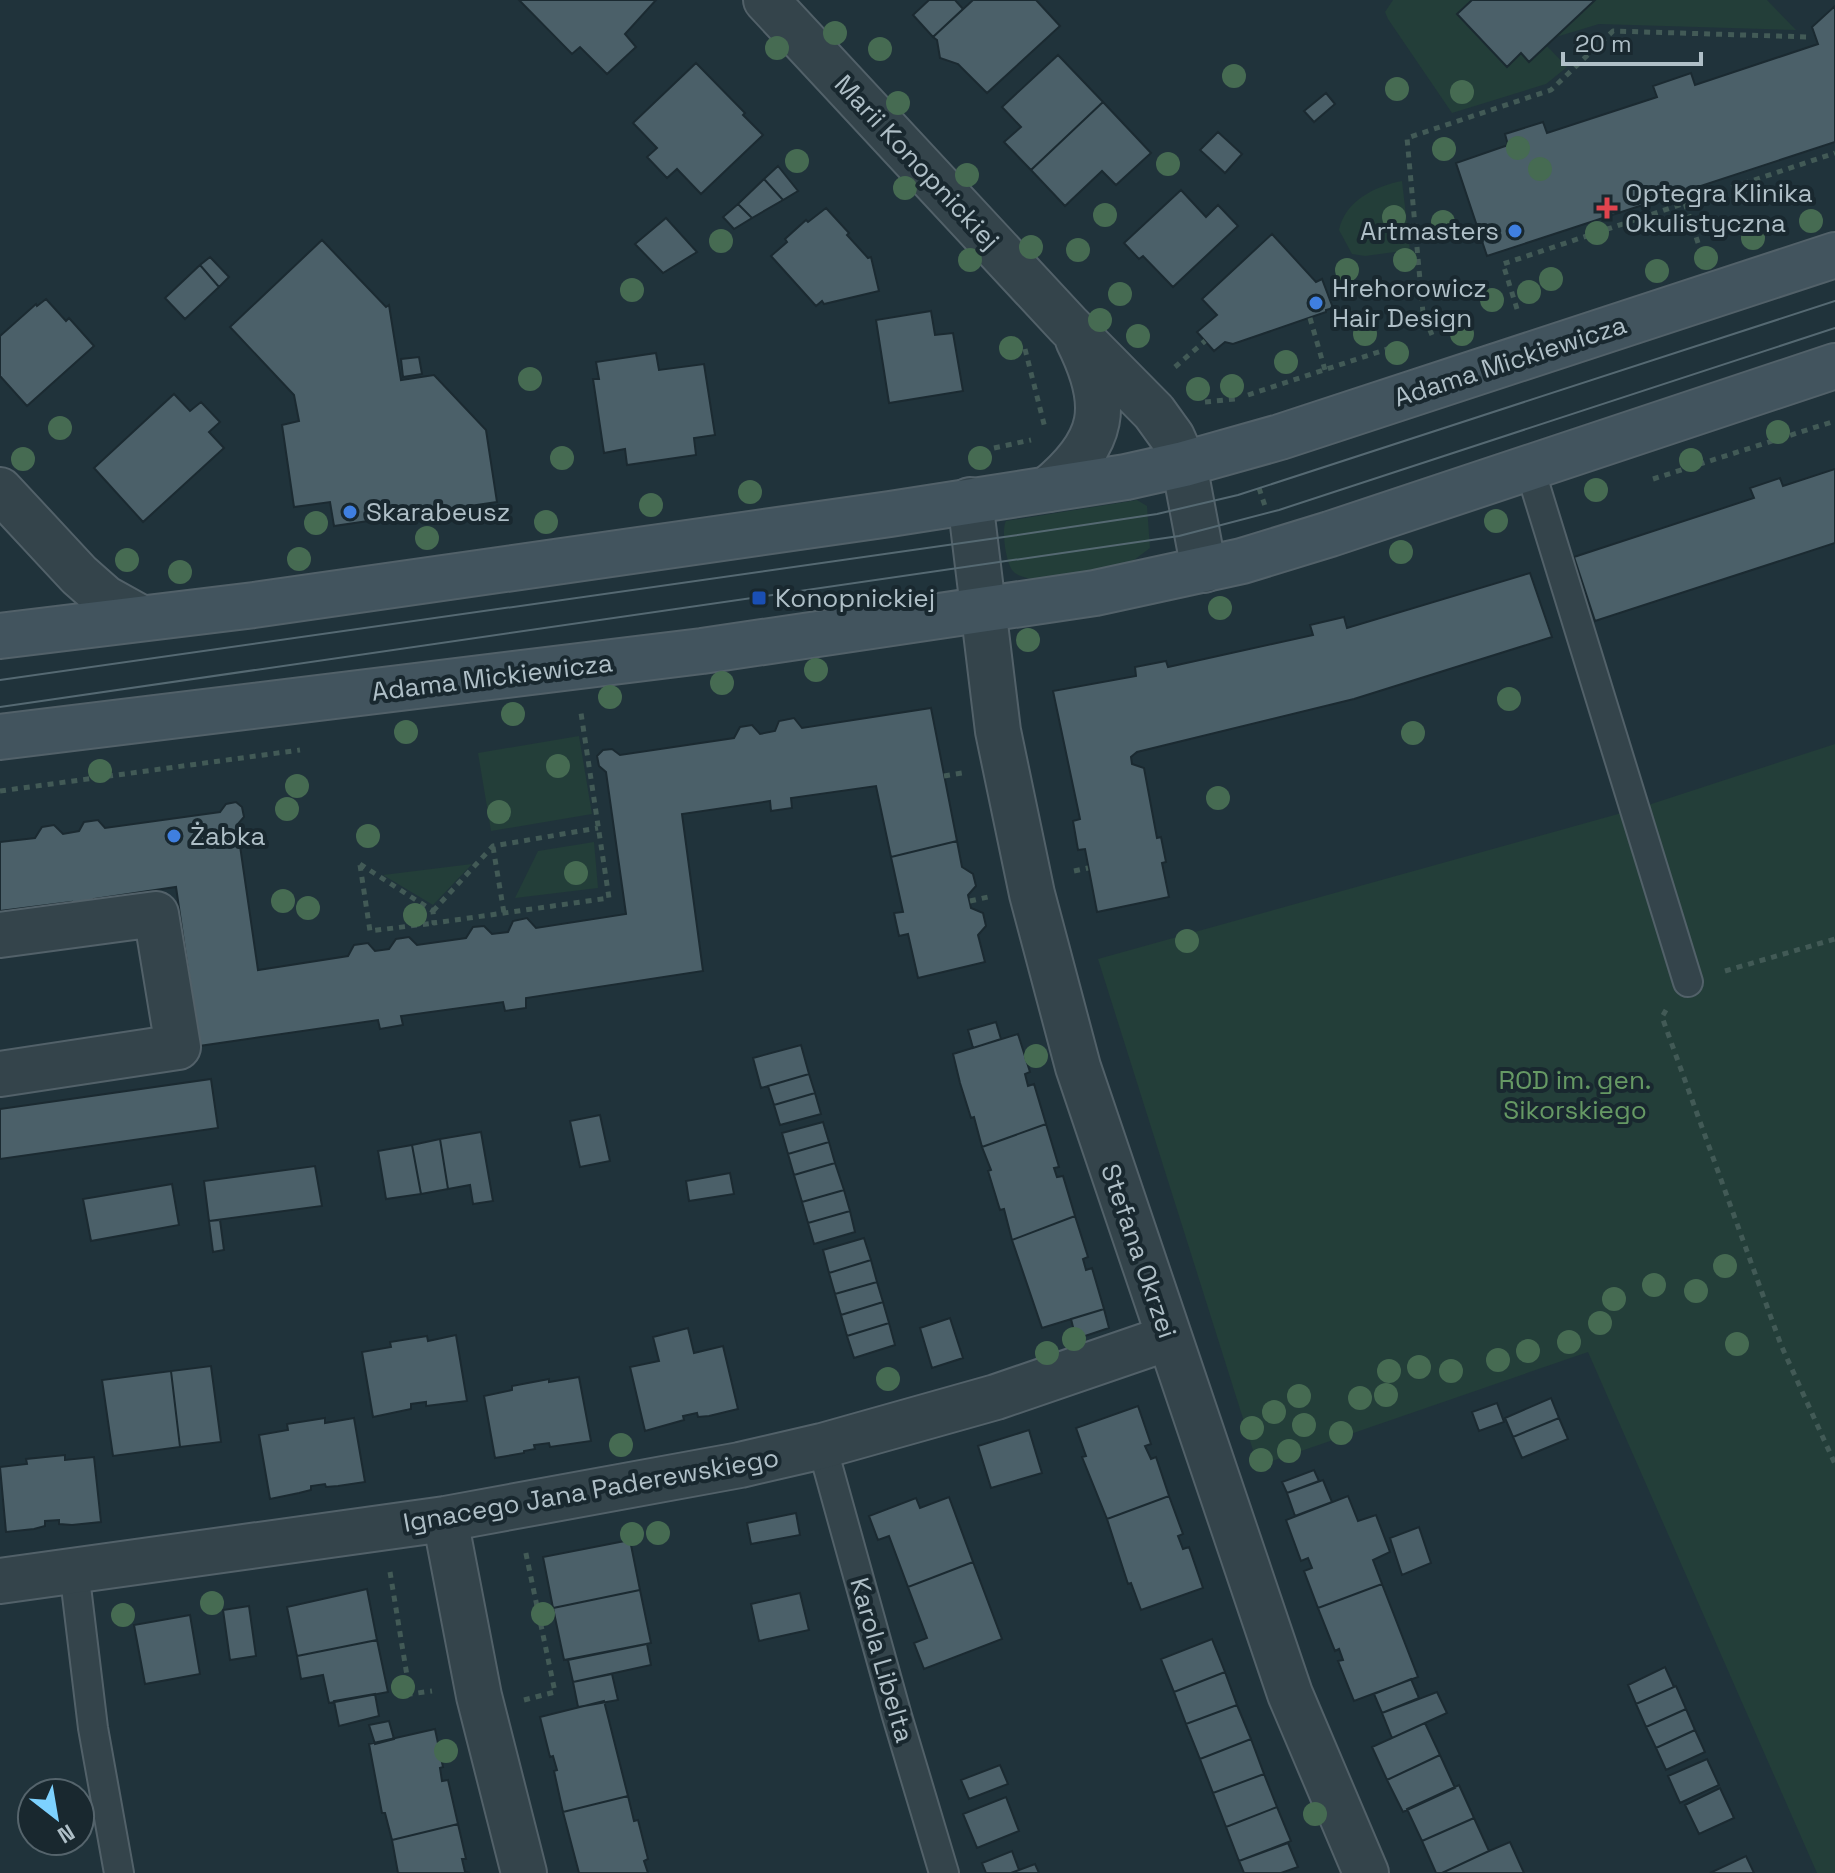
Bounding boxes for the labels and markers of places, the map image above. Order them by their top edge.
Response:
place label: Optegra Klinika Okulistyczna [1625,176,1813,240]
marker: Optegra Klinika Okulistyczna [1596,197,1618,219]
place label: Artmasters [1360,214,1499,248]
marker: Artmasters [1506,222,1524,240]
place label: Hrehorowicz Hair Design [1332,271,1487,335]
marker: Hrehorowicz Hair Design [1307,294,1325,312]
place label: Skarabeusz [366,495,510,529]
marker: Skarabeusz [341,503,359,521]
place label: Konopnickiej [775,581,935,615]
marker: Konopnickiej [750,589,768,607]
place label: Żabka [190,819,265,853]
marker: Żabka [165,827,183,845]

